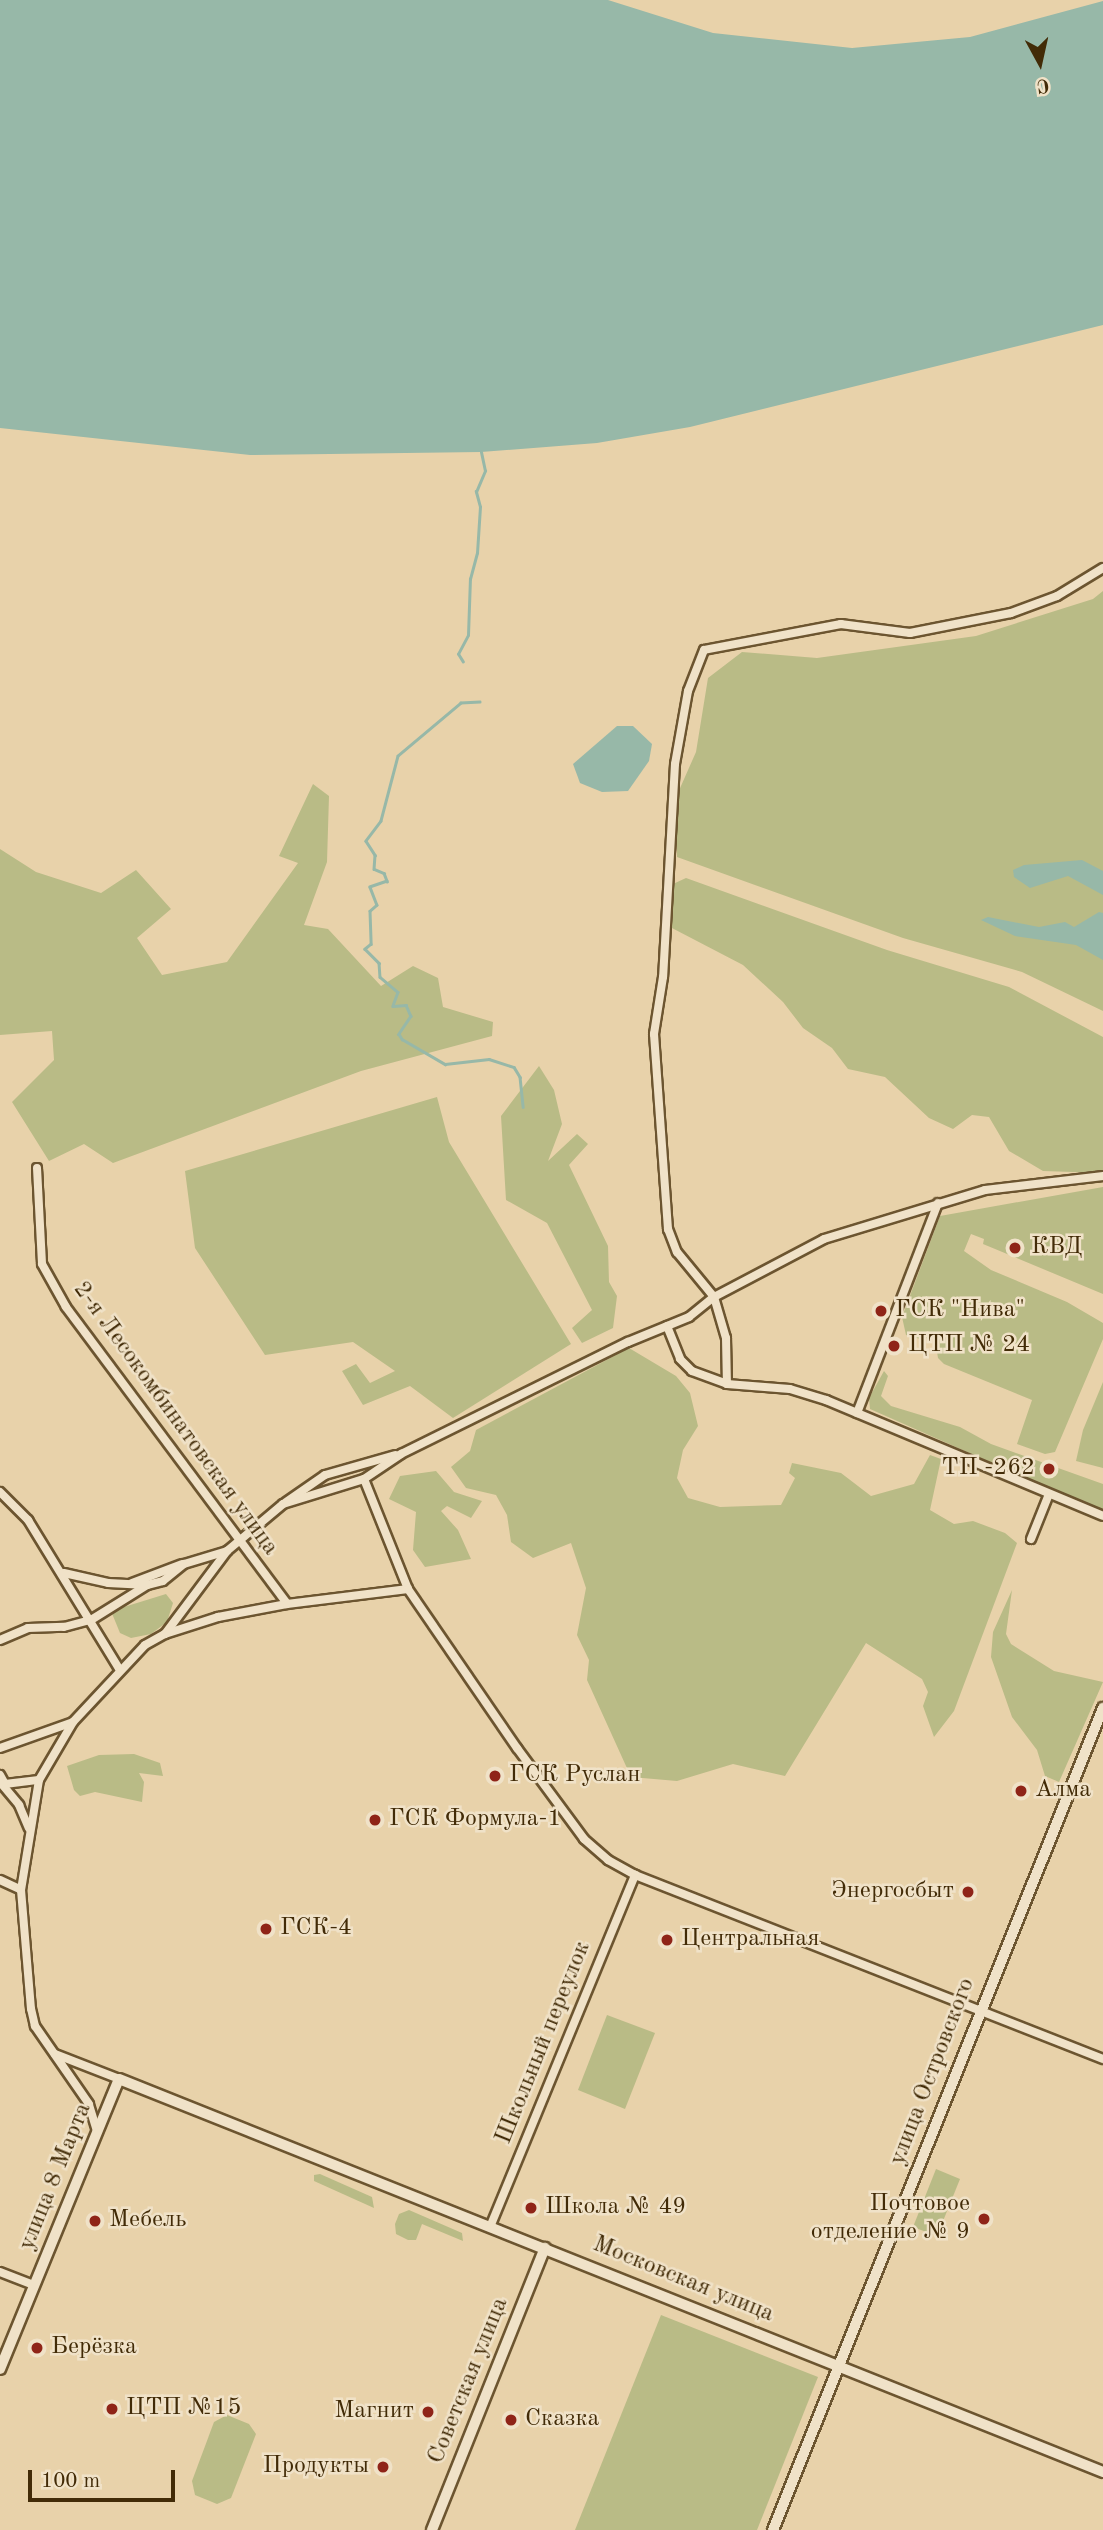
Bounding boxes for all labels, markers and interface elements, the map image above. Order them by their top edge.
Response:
north arrow [1005,28,1075,98]
text: С [1035,74,1051,95]
place label: КВД [1031,1234,1082,1262]
marker: КВД [1005,1238,1025,1258]
street label: 2-я Лесокомбинатовская улица [66,1276,284,1562]
place label: ГСК "Нива" [895,1297,1025,1325]
marker: ГСК "Нива" [873,1303,889,1319]
place label: ЦТП № 24 [908,1332,1030,1360]
marker: ЦТП № 24 [886,1338,902,1354]
place label: ТП -262 [942,1455,1035,1483]
marker: ТП -262 [1041,1461,1057,1477]
place label: ГСК Руслан [509,1762,640,1790]
marker: ГСК Руслан [487,1768,503,1784]
place label: Алма [1035,1777,1091,1805]
marker: Алма [1013,1783,1029,1799]
place label: ГСК Формула-1 [389,1806,561,1834]
marker: ГСК Формула-1 [367,1812,383,1828]
place label: Энергосбыт [831,1878,954,1906]
marker: Энергосбыт [960,1884,976,1900]
place label: ГСК-4 [280,1915,352,1943]
marker: ГСК-4 [258,1921,274,1937]
place label: Центральная [681,1926,820,1954]
marker: Центральная [659,1932,675,1948]
street label: Школьный переулок [490,1937,598,2149]
street label: улица Островского [884,1974,982,2170]
street label: улица 8 Марта [13,2099,99,2255]
place label: Почтовое отделение № 9 [811,2191,970,2247]
place label: Школа № 49 [545,2194,686,2222]
marker: Школа № 49 [523,2200,539,2216]
place label: Мебель [109,2207,186,2235]
marker: Почтовое отделение № 9 [976,2211,992,2227]
marker: Мебель [87,2213,103,2229]
street label: Московская улица [588,2231,778,2329]
street label: Советская улица [423,2294,515,2468]
place label: Берёзка [51,2334,137,2362]
marker: Берёзка [29,2340,45,2356]
place label: ЦТП №15 [126,2395,241,2423]
place label: Магнит [334,2398,414,2426]
marker: ЦТП №15 [104,2401,120,2417]
marker: Магнит [420,2404,436,2420]
place label: Сказка [525,2406,599,2434]
marker: Сказка [503,2412,519,2428]
place label: Продукты [263,2453,369,2481]
scale bar [32,2456,178,2500]
marker: Продукты [375,2459,391,2475]
text: 100 m [41,2471,100,2492]

